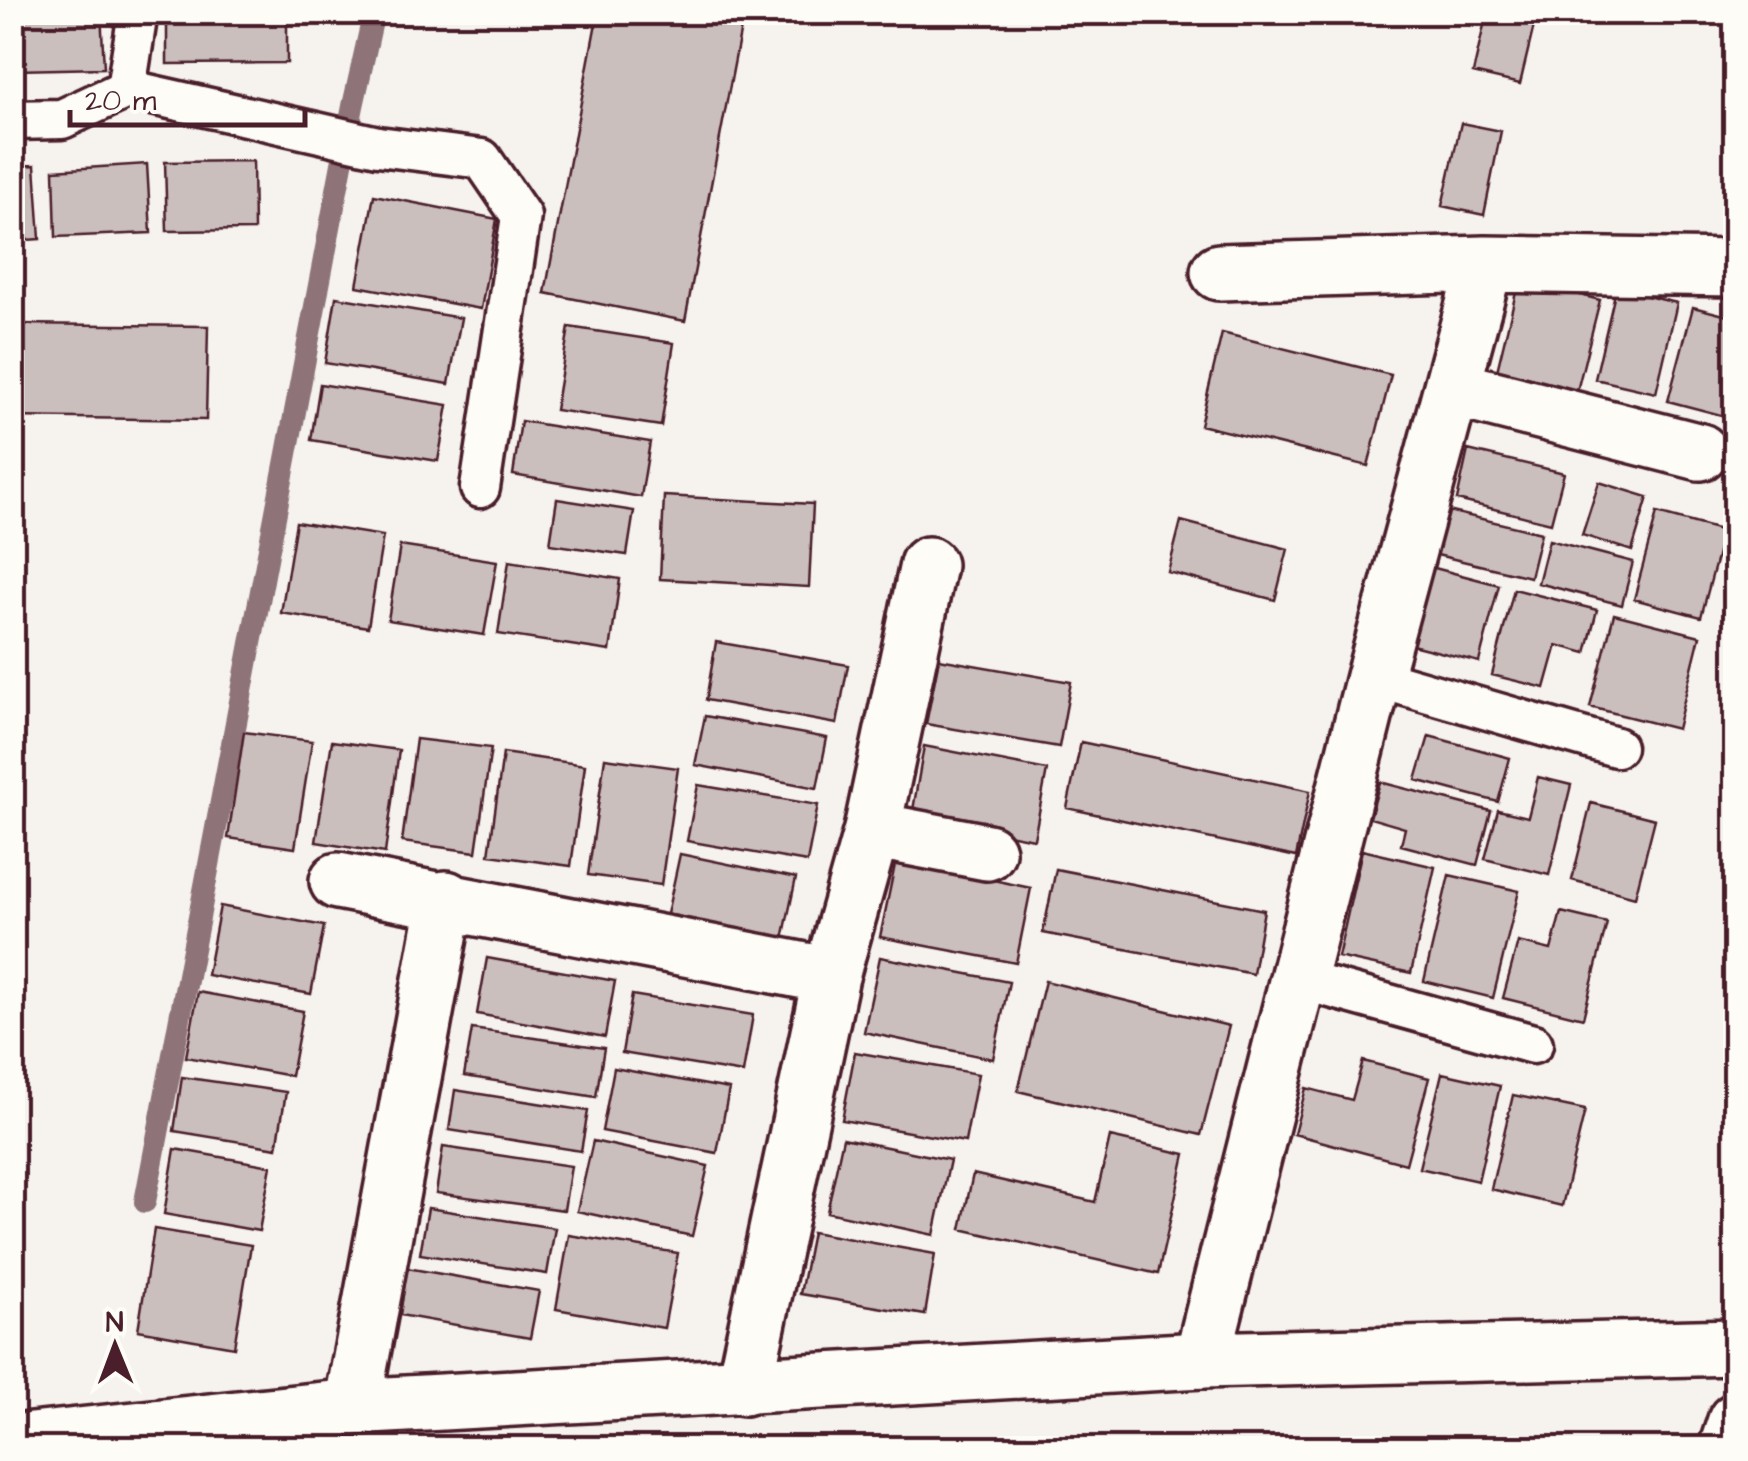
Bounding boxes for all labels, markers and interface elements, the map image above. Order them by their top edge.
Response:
scale bar [70,65,305,127]
text: 20 m [85,80,157,122]
north arrow [65,1296,165,1396]
text: N [105,1303,124,1342]

